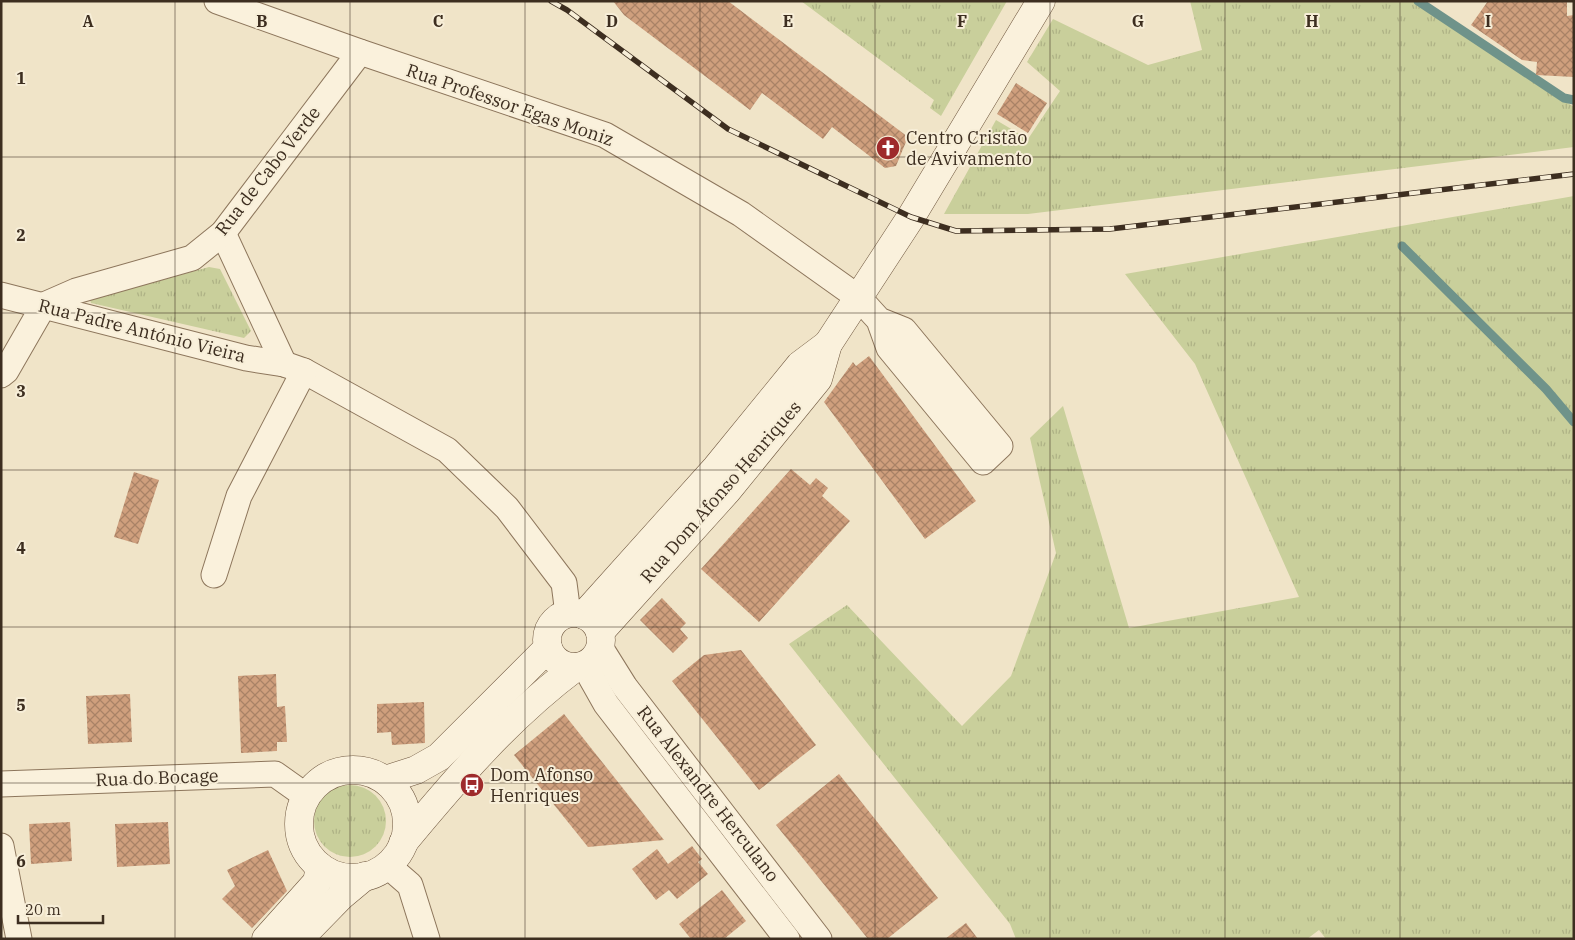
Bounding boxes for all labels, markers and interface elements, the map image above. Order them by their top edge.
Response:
text: A [82,11,94,31]
text: B [256,11,268,31]
text: C [433,11,443,31]
text: D [606,11,618,31]
text: E [783,11,793,31]
text: F [957,11,967,31]
text: G [1132,11,1144,31]
text: H [1306,11,1319,31]
text: I [1485,11,1491,31]
street label: Rua Professor Egas Moniz [403,58,617,151]
text: 1 [16,68,26,88]
street label: Rua de Cabo Verde [210,102,325,240]
place label: Centro Cristão de Avivamento [906,126,1032,170]
church icon: Centro Cristão de Avivamento [875,135,901,161]
text: 2 [16,225,26,245]
street label: Rua Padre António Vieira [36,294,248,367]
text: 3 [16,381,26,401]
street label: Rua Dom Afonso Henriques [635,396,806,587]
text: 4 [16,538,26,558]
text: 5 [16,695,26,715]
street label: Rua Alexandre Herculano [632,701,784,886]
place label: Dom Afonso Henriques [490,763,593,807]
street label: Rua do Bocage [95,764,219,791]
bus stop icon: Dom Afonso Henriques [459,772,485,798]
text: 6 [16,851,26,871]
scale bar [18,892,102,924]
text: 20 m [25,900,61,919]

